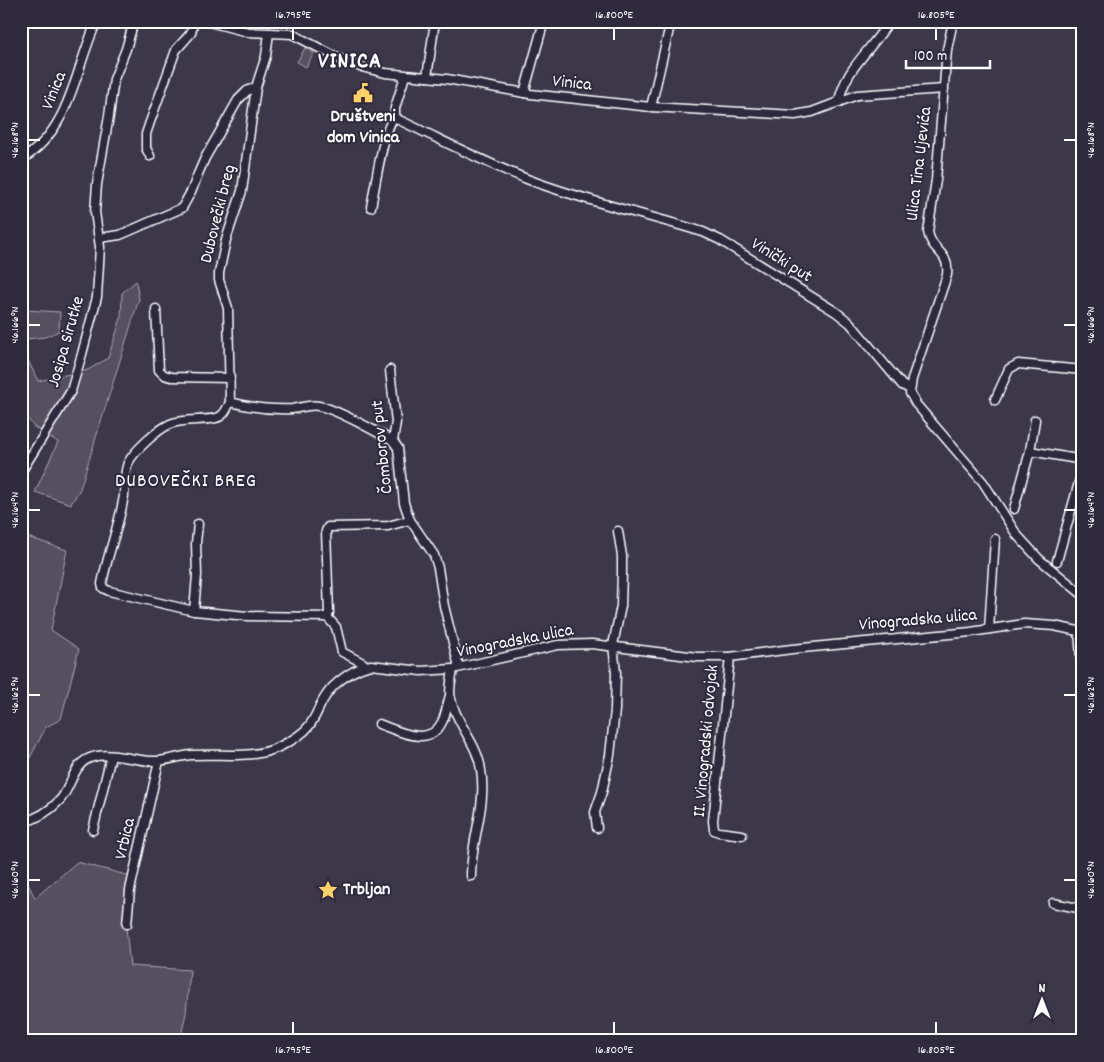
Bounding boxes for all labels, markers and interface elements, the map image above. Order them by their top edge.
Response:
text: 16.795°E [275,7,311,24]
text: 16.800°E [595,7,633,24]
text: 16.805°E [918,7,955,24]
scale bar [906,38,990,70]
text: 100 m [914,46,947,68]
district label: VINICA [318,47,382,78]
street label: Vinica [36,68,74,114]
street label: Vinica [551,70,593,99]
public building icon: Društveni dom Vinica [352,82,374,104]
place label: Društveni dom Vinica [327,105,400,151]
street label: Ulica Tina Ujevića [901,105,939,223]
text: 46.168°N [7,122,24,158]
text: 46.168°N [1083,122,1100,158]
street label: Dubovečki breg [195,162,243,266]
street label: Vinički put [745,232,817,290]
street label: Josipa Sirutke [42,293,92,391]
text: 46.166°N [7,306,24,344]
text: 46.166°N [1083,306,1100,344]
street label: Čomborov put [366,399,400,495]
district label: DUBOVEČKI BREG [115,468,257,496]
text: 46.164°N [7,492,24,528]
text: 46.164°N [1083,492,1100,528]
street label: Vinogradska ulica [858,603,979,639]
street label: Vinogradska ulica [455,618,576,666]
street label: II. Vinogradski odvojak [688,664,726,818]
text: 46.162°N [7,677,24,713]
text: 46.162°N [1083,677,1100,713]
street label: Vrbica [109,815,143,862]
text: 46.160°N [7,861,24,899]
text: 46.160°N [1083,861,1100,899]
place label: Trbljan [343,878,390,903]
place icon: Trbljan [317,879,339,901]
north arrow [1016,974,1066,1024]
text: N [1039,979,1046,999]
text: 16.795°E [275,1042,311,1059]
text: 16.800°E [595,1042,633,1059]
text: 16.805°E [918,1042,955,1059]

